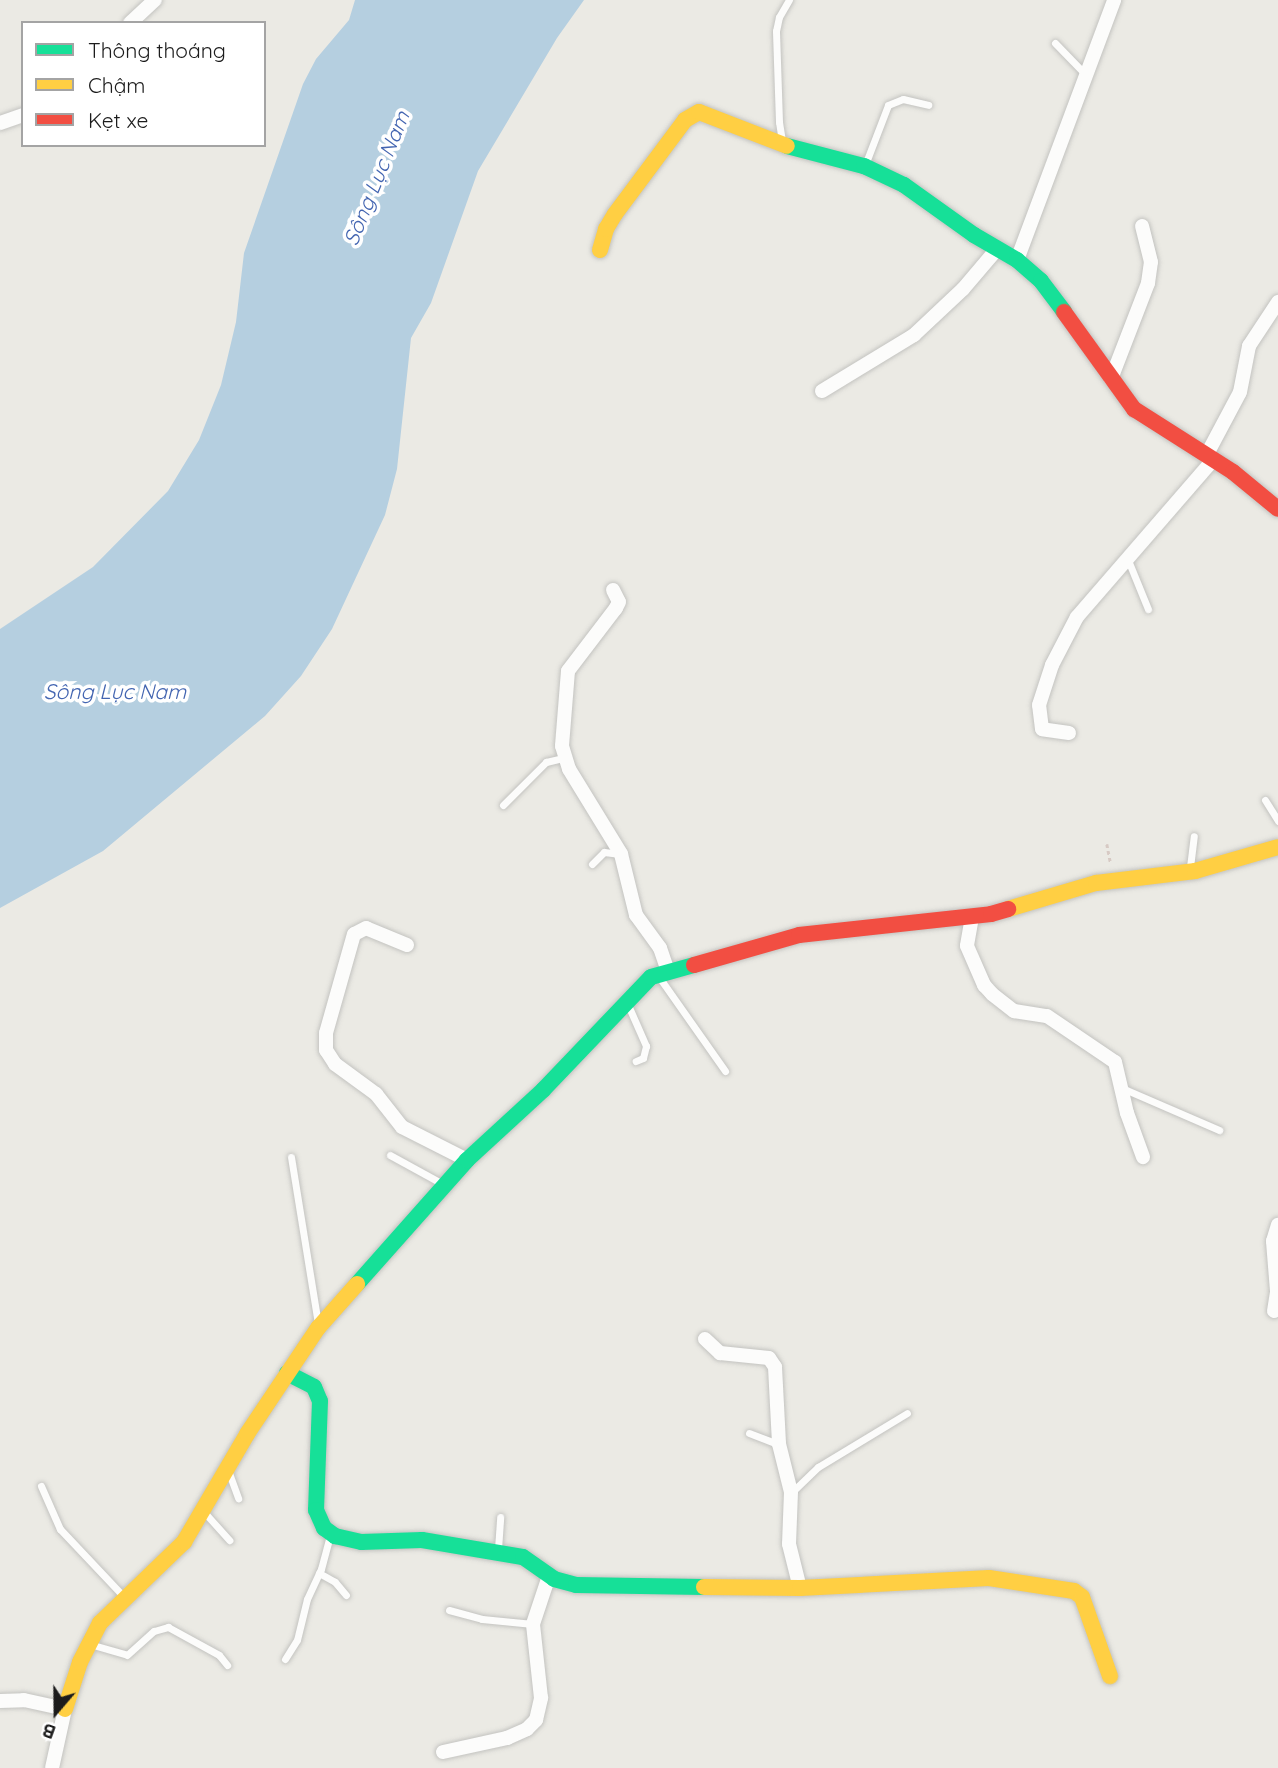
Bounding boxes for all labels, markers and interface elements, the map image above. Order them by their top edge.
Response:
legend [21,21,266,147]
text: Thông thoáng [88,37,226,63]
text: Chậm [88,72,146,98]
text: Kẹt xe [88,107,148,133]
water label: Sông Lục Nam [338,107,414,249]
water label: Sông Lục Nam [44,678,186,704]
north arrow [21,1677,91,1747]
text: B [39,1718,59,1745]

